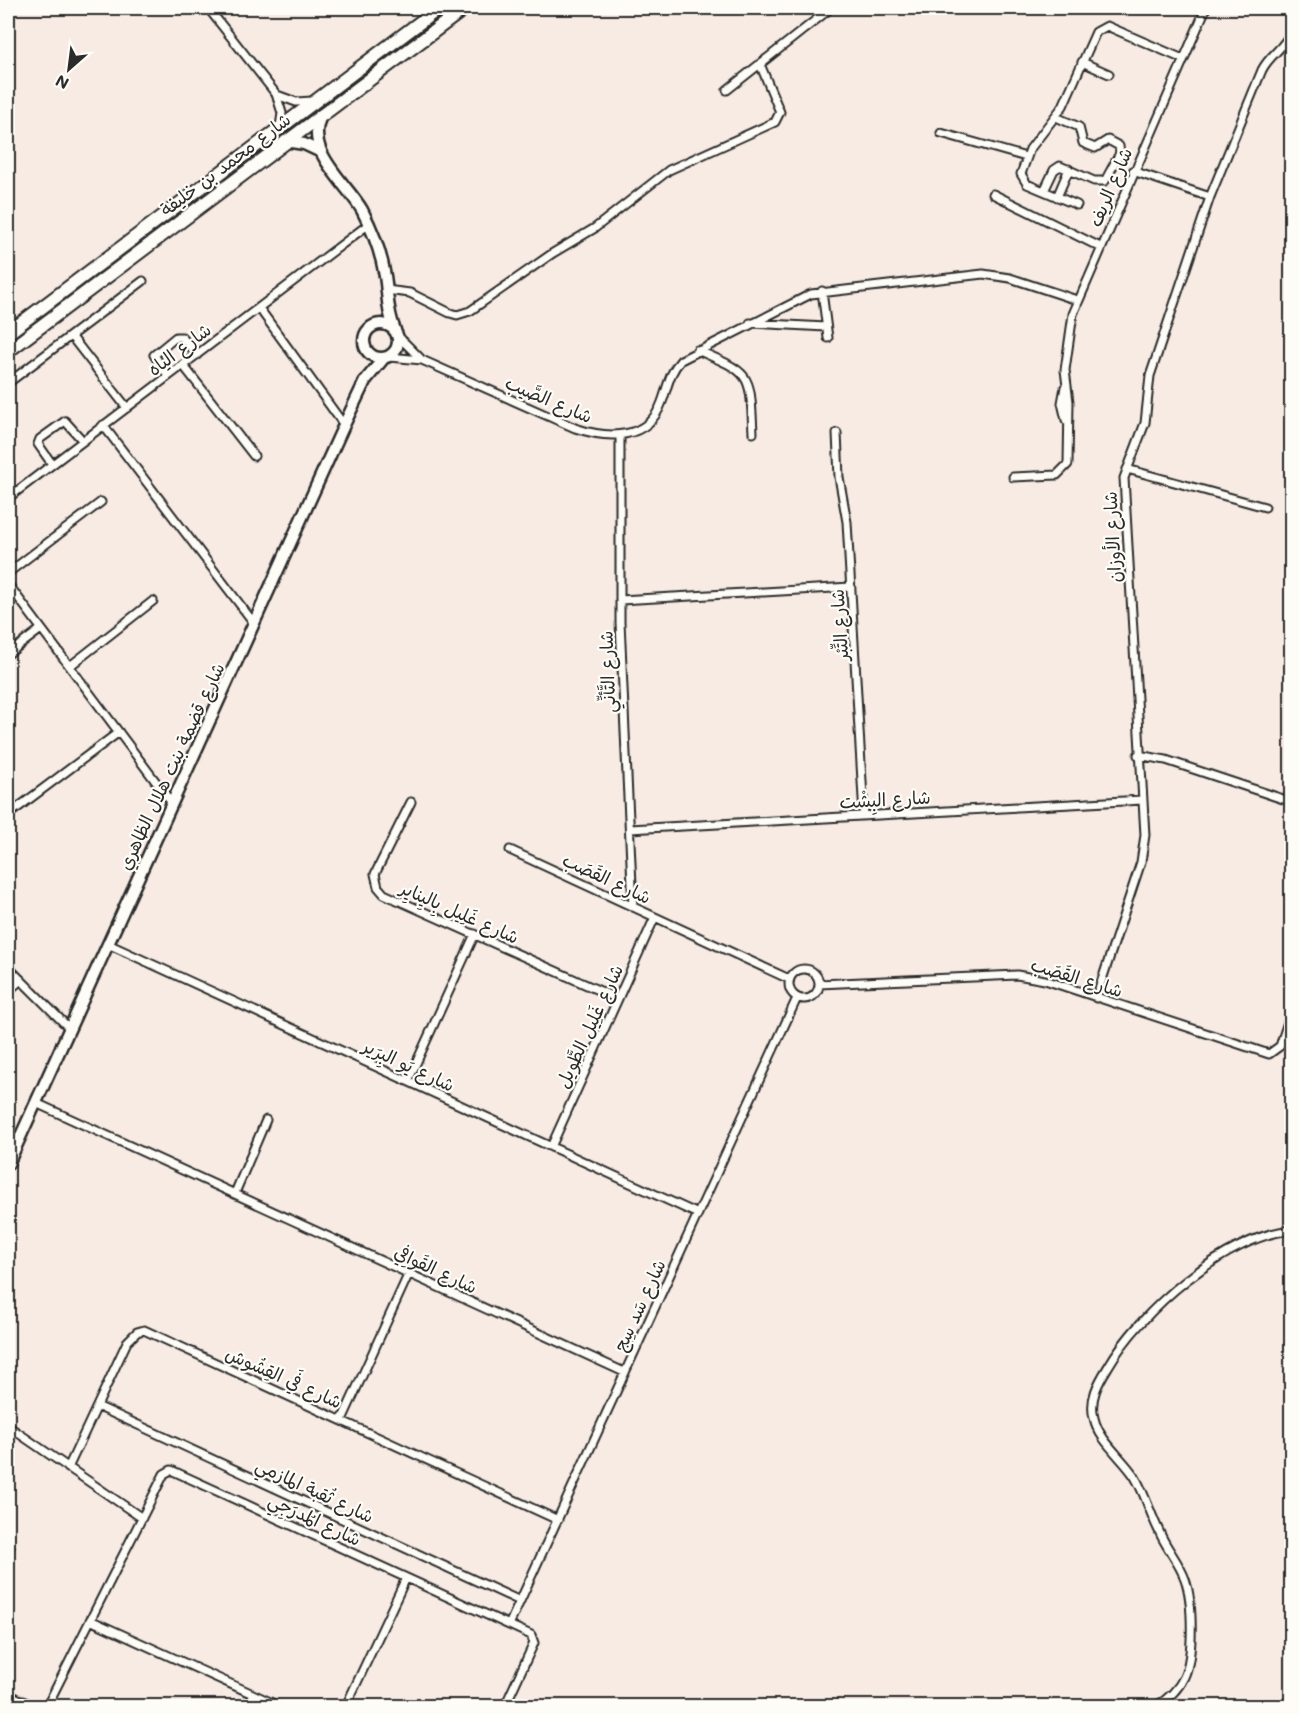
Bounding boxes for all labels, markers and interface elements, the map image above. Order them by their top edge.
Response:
north arrow [39,39,99,99]
text: N [51,71,72,95]
street label: شارع محمد بن خليفة [155,107,296,222]
street label: شارع الريف [1083,144,1138,231]
street label: شارع الياه [142,317,216,382]
street label: شارع الصَّيب [501,370,596,429]
street label: شارع الأوزان [1098,491,1127,583]
street label: شارع التِّبْر [825,588,855,664]
street label: شارع التَّأنِّي [594,630,625,713]
street label: شارع قضمة بنت هلال الظاهري [112,658,231,874]
street label: شارع البِشْت [839,785,931,816]
street label: شارع القَصَب [558,847,655,910]
street label: شارع غَلِيل بِاليِنايِر [394,874,523,951]
street label: شارع القَصَب [1028,952,1126,1003]
street label: شارع غَلِيل الطَّويل [550,960,629,1092]
street label: شارع يَو البِرَير [356,1032,459,1099]
street label: شارع القَوافِي [390,1239,481,1300]
street label: شارع سَد سِج [607,1255,672,1355]
street label: شارع فَي القِشُوش [221,1338,347,1415]
street label: شارع ثُقبة المازمي [250,1452,378,1532]
street label: شارع المُدرَجِي [263,1487,365,1555]

